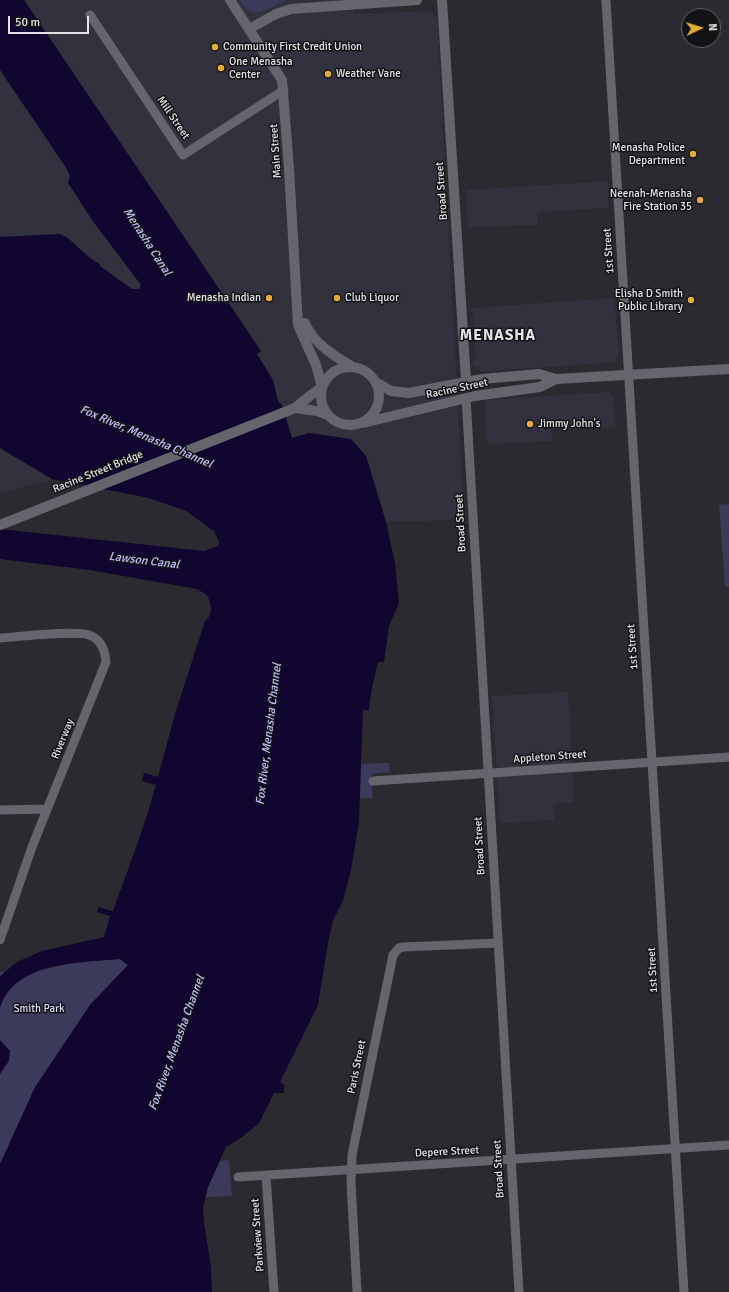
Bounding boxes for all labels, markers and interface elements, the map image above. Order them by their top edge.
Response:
scale bar [10,8,91,34]
north arrow [681,8,721,48]
text: 50 m [15,15,40,30]
text: N [706,23,719,31]
place label: Community First Credit Union [223,40,362,54]
marker: Community First Credit Union [210,42,220,52]
place label: One Menasha Center [229,55,293,81]
marker: One Menasha Center [216,63,226,73]
place label: Weather Vane [336,67,401,81]
marker: Weather Vane [323,69,333,79]
street label: Mill Street [154,94,192,142]
street label: Main Street [268,123,284,179]
place label: Menasha Police Department [612,141,685,167]
marker: Menasha Police Department [688,149,698,159]
street label: Broad Street [433,161,451,221]
place label: Neenah-Menasha Fire Station 35 [610,187,692,213]
marker: Neenah-Menasha Fire Station 35 [695,195,705,205]
water label: Menasha Canal [120,205,174,279]
street label: 1st Street [601,228,617,274]
place label: Elisha D Smith Public Library [615,287,683,313]
place label: Menasha Indian [187,291,261,305]
place label: Club Liquor [345,291,399,305]
marker: Menasha Indian [264,293,274,303]
marker: Club Liquor [332,293,342,303]
marker: Elisha D Smith Public Library [686,295,696,305]
district label: MENASHA [460,327,536,345]
street label: Racine Street [425,376,489,402]
water label: Fox River, Menasha Channel [78,403,214,471]
place label: Jimmy John's [538,417,601,431]
marker: Jimmy John's [525,419,535,429]
street label: Racine Street Bridge [51,448,145,496]
street label: Broad Street [453,493,469,553]
water label: Lawson Canal [108,550,180,572]
street label: 1st Street [625,624,641,670]
water label: Fox River, Menasha Channel [253,662,285,806]
street label: Riverway [49,717,77,761]
street label: Appleton Street [513,748,587,766]
street label: Broad Street [472,816,488,876]
street label: 1st Street [645,947,661,993]
water label: Fox River, Menasha Channel [146,974,208,1112]
park label: Smith Park [13,1002,65,1016]
street label: Paris Street [345,1039,369,1095]
street label: Broad Street [491,1139,507,1199]
street label: Depere Street [415,1144,479,1160]
street label: Parkview Street [249,1198,267,1272]

